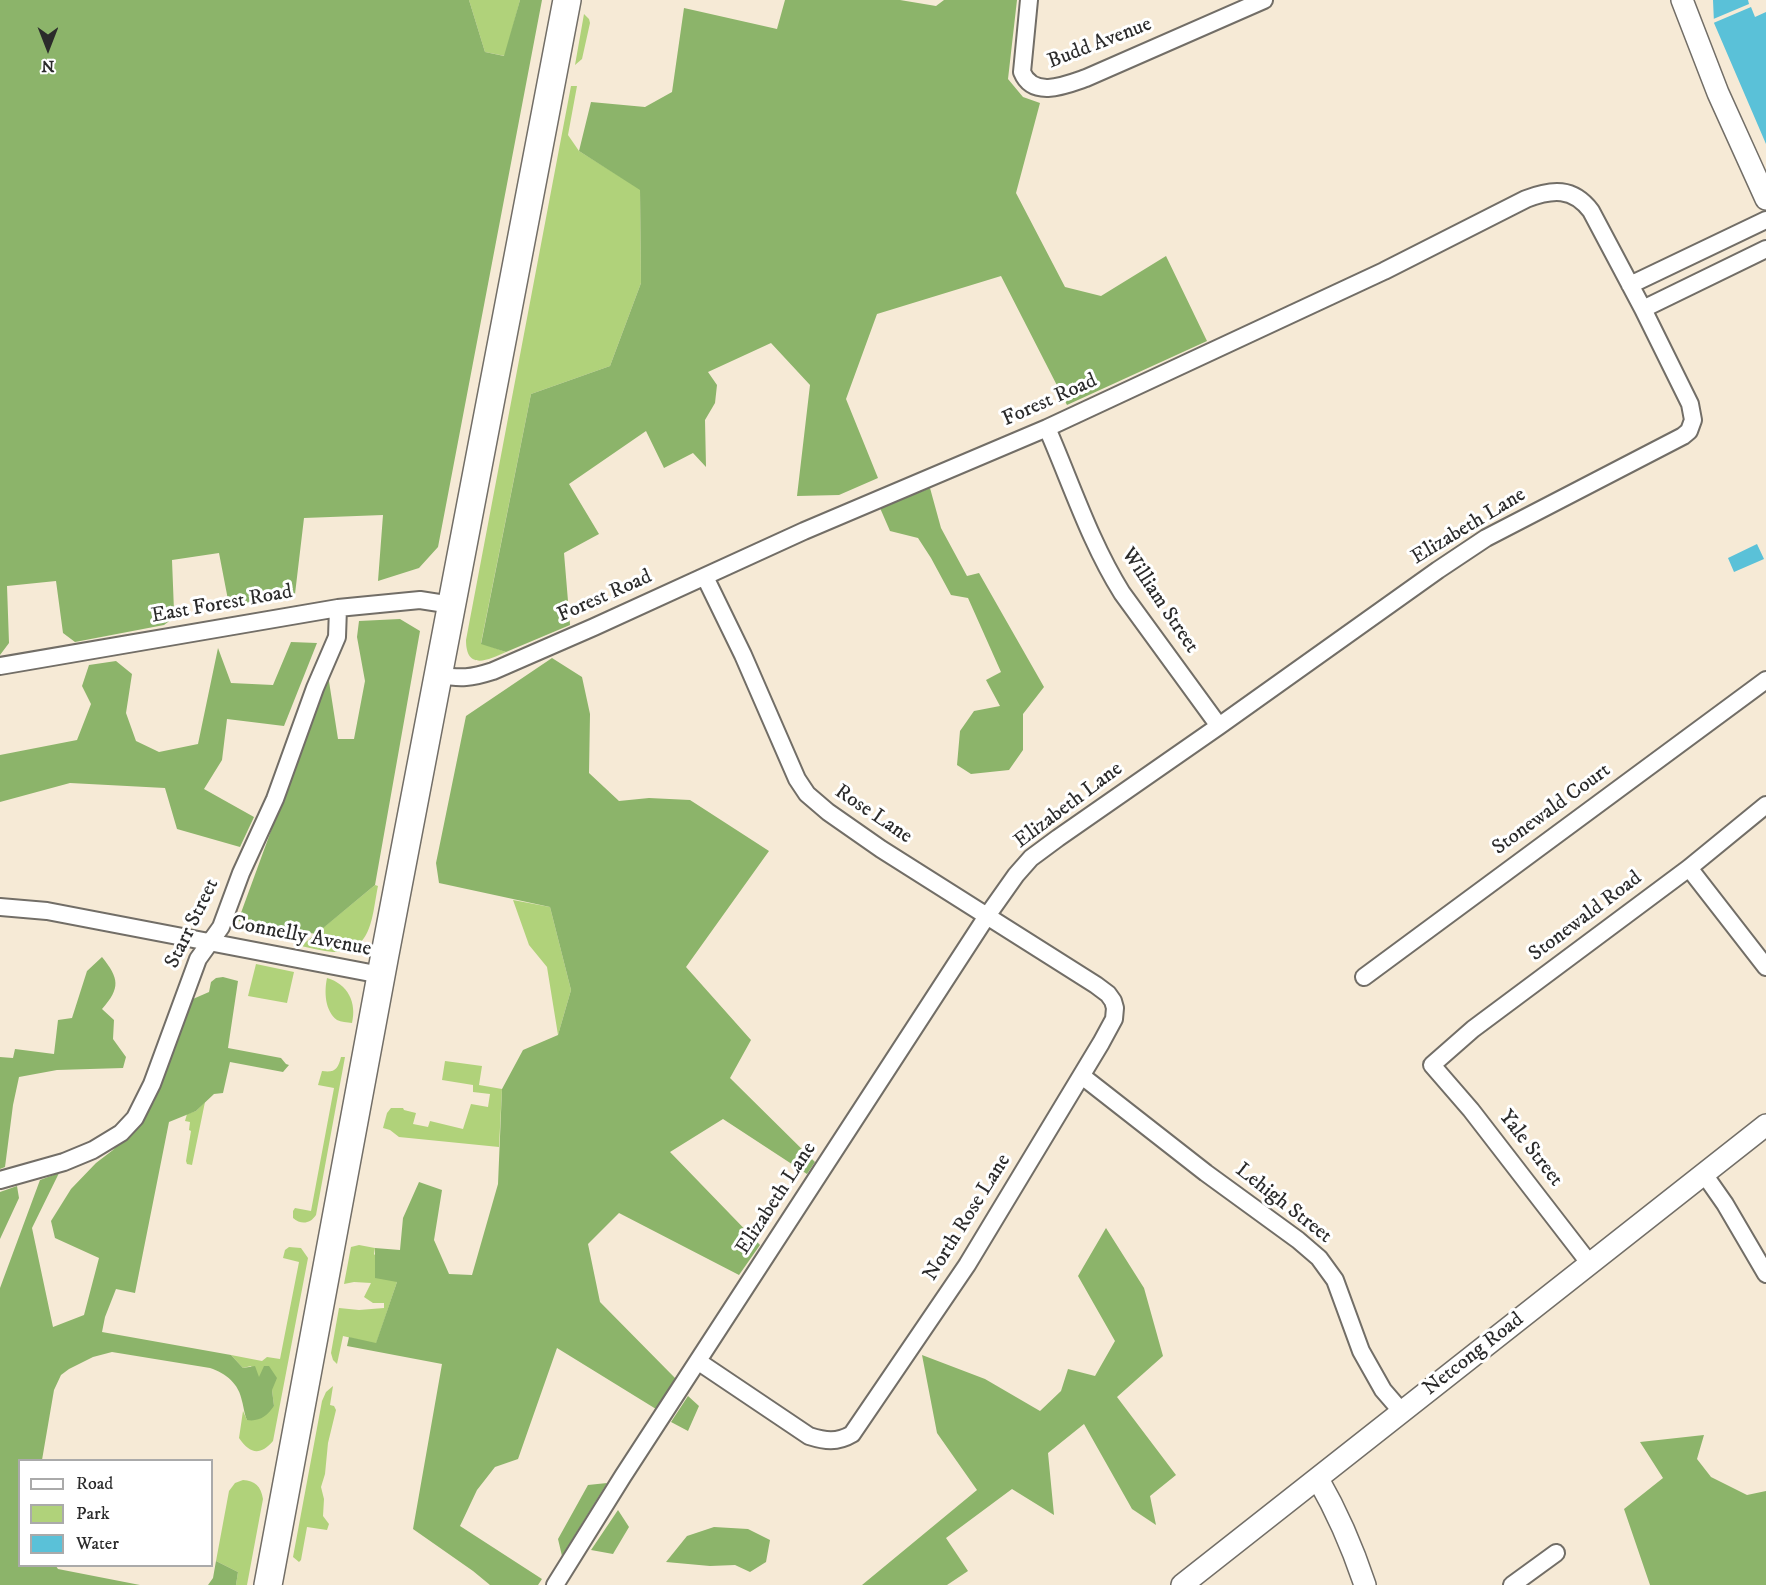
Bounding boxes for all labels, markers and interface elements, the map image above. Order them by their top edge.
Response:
street label: Budd Avenue [1044,13,1156,75]
north arrow [18,18,78,78]
text: N [41,56,55,76]
street label: Forest Road [999,369,1101,433]
street label: Elizabeth Lane [1407,483,1531,571]
street label: William Street [1115,544,1203,658]
street label: Forest Road [554,565,656,629]
street label: East Forest Road [150,580,294,630]
street label: Elizabeth Lane [1010,757,1128,855]
street label: Stonewald Court [1488,759,1616,861]
street label: Rose Lane [829,780,917,850]
street label: Stonewald Road [1525,866,1647,968]
street label: Starr Street [161,875,225,973]
street label: Connelly Avenue [229,911,373,963]
street label: Yale Street [1492,1106,1568,1192]
street label: Elizabeth Lane [731,1138,823,1260]
street label: North Rose Lane [919,1150,1017,1286]
street label: Lehigh Street [1230,1158,1336,1250]
street label: Netcong Road [1419,1308,1529,1402]
legend [18,1459,213,1567]
text: Road [76,1473,113,1495]
text: Park [76,1503,110,1525]
text: Water [76,1533,119,1555]

